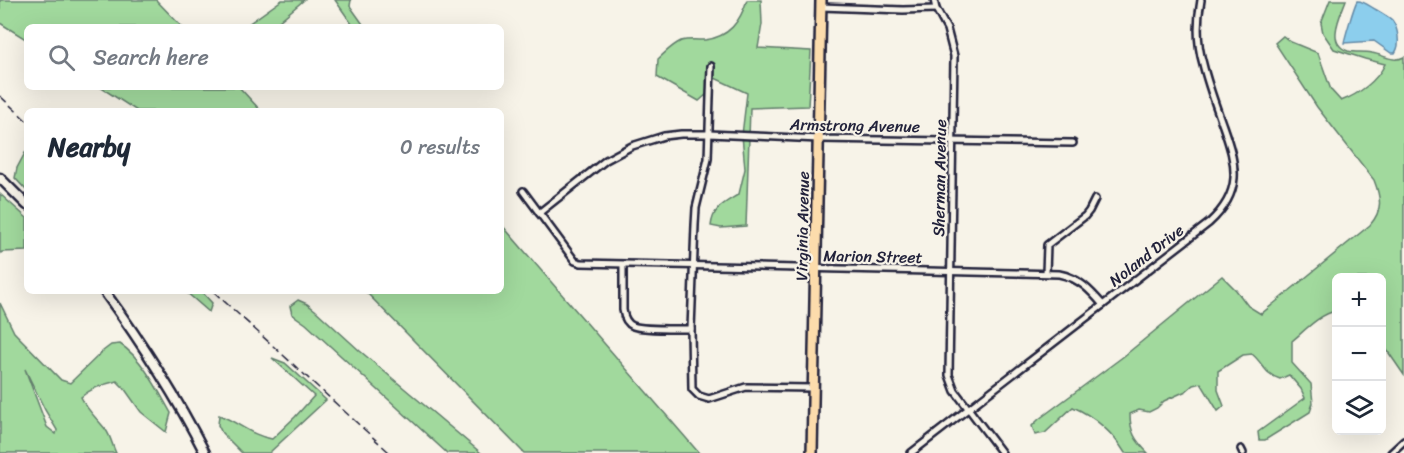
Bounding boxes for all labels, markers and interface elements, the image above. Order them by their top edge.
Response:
search box [24,24,504,90]
text: Search here [93,38,209,77]
icon: search [45,41,78,74]
street label: Armstrong Avenue [789,110,920,141]
street label: Sherman Avenue [924,119,955,237]
text: Nearby [48,124,130,170]
text: 0 results [400,130,480,165]
street label: Virginia Avenue [787,171,818,281]
street label: Noland Drive [1102,216,1190,294]
street label: Marion Street [823,241,923,272]
map controls [1332,273,1386,435]
button: + [1332,273,1386,327]
button: − [1332,327,1386,381]
button: layers [1332,381,1386,435]

